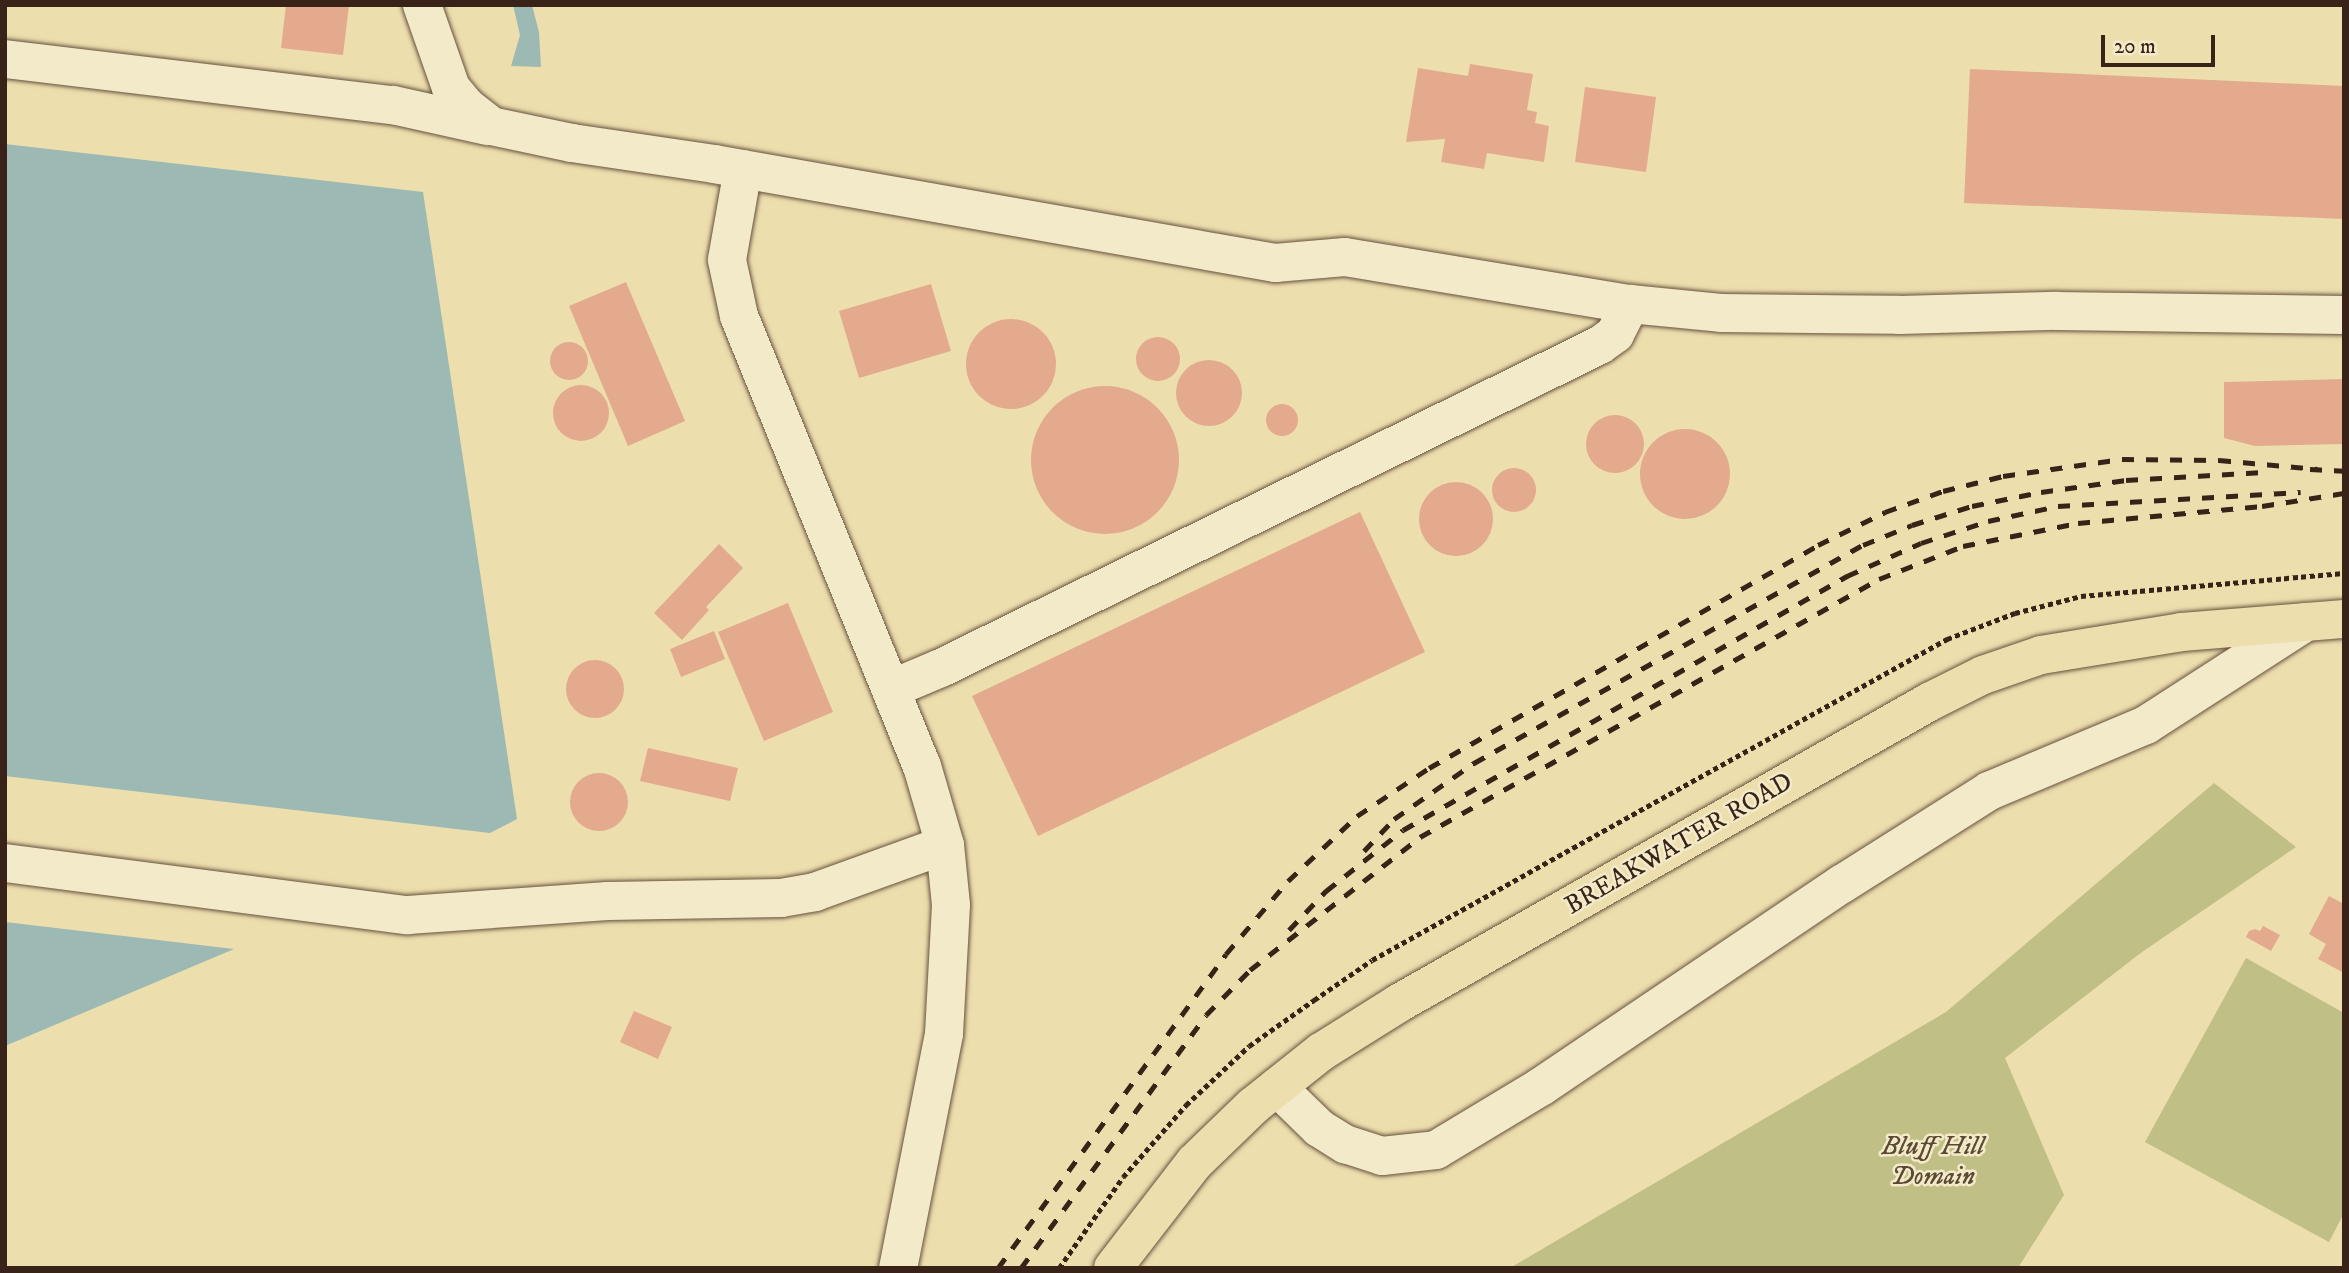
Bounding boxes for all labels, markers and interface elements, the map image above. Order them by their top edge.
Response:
scale bar [2104,21,2218,65]
text: 20 m [2114,34,2156,60]
street label: BREAKWATER ROAD [1560,766,1798,922]
park label: Bluff Hill Domain [1882,1131,1984,1192]

